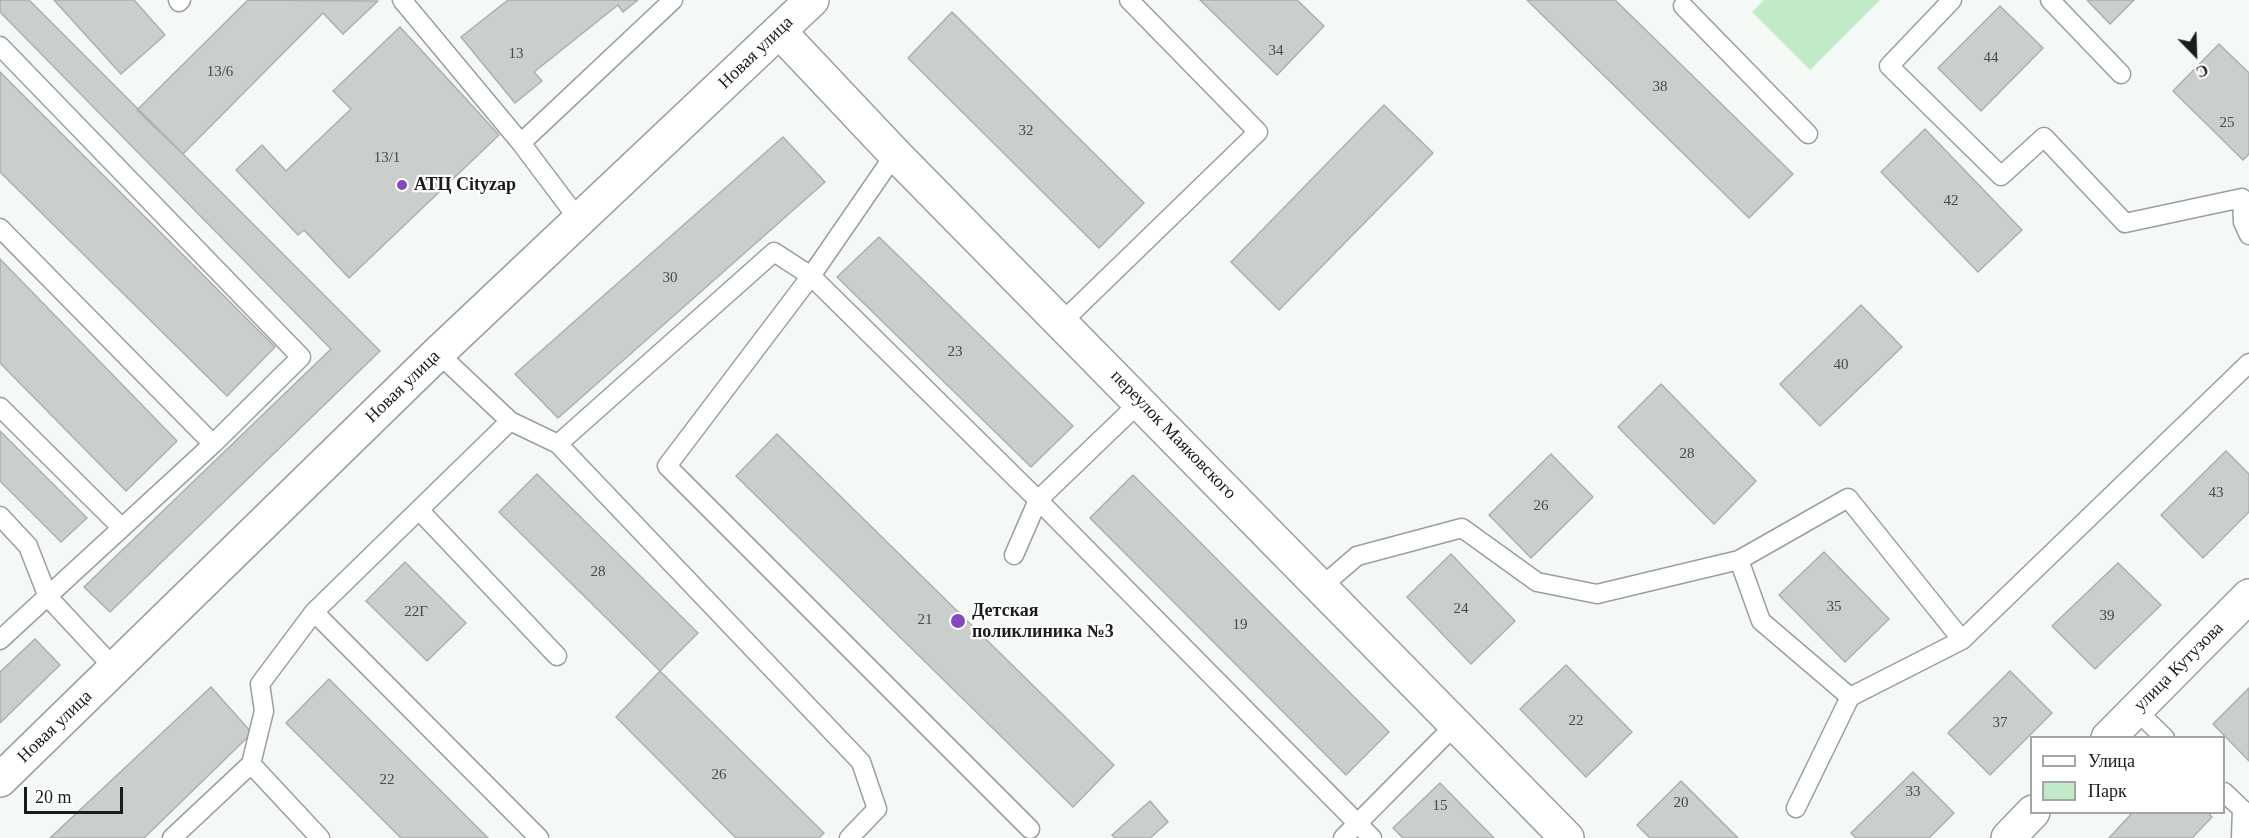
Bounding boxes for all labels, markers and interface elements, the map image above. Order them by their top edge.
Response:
street label: Новая улица [714,12,798,94]
north arrow [2165,24,2225,84]
house number: 34 [1268,42,1284,60]
house number: 13 [508,45,524,63]
house number: 44 [1984,49,1998,67]
text: С [2194,61,2211,81]
house number: 13/6 [207,63,233,81]
house number: 38 [1652,78,1668,96]
house number: 25 [2220,114,2234,132]
house number: 32 [1018,122,1034,140]
house number: 13/1 [374,149,400,167]
place label: АТЦ Cityzap [414,174,516,196]
marker: АТЦ Cityzap [395,178,409,192]
house number: 42 [1944,192,1958,210]
house number: 30 [662,269,678,287]
house number: 23 [948,343,962,361]
street label: Новая улица [361,346,445,428]
house number: 40 [1834,356,1848,374]
street label: переулок Маяковского [1106,366,1240,504]
house number: 28 [1680,445,1694,463]
house number: 43 [2208,484,2224,502]
house number: 26 [1534,497,1548,515]
house number: 28 [590,563,606,581]
house number: 35 [1826,598,1842,616]
place label: Детская поликлиника №3 [972,600,1114,642]
house number: 24 [1454,600,1468,618]
house number: 22Г [404,603,428,621]
house number: 39 [2100,607,2114,625]
house number: 21 [918,611,932,629]
marker: Детская поликлиника №3 [949,612,967,630]
house number: 19 [1232,616,1248,634]
street label: улица Кутузова [2130,618,2228,716]
street label: Новая улица [13,686,97,768]
house number: 22 [1568,712,1584,730]
house number: 37 [1992,714,2008,732]
legend [2030,736,2225,814]
text: Улица [2088,751,2135,771]
house number: 26 [712,766,726,784]
house number: 22 [380,771,394,789]
scale bar [27,775,126,813]
text: Парк [2088,781,2127,801]
house number: 33 [1906,783,1920,801]
text: 20 m [35,787,72,807]
house number: 20 [1674,794,1688,812]
house number: 15 [1432,797,1448,815]

